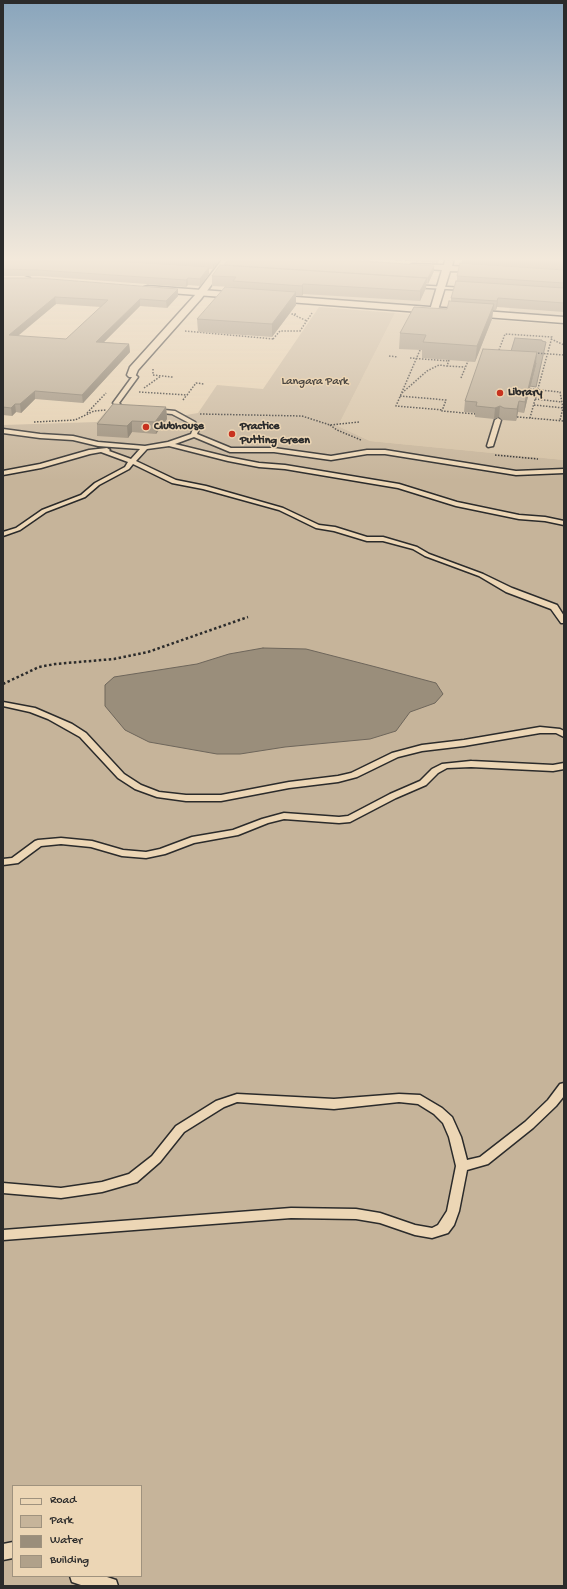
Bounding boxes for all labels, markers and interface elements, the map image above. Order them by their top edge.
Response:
park label: Langara Park [282,375,348,389]
place label: Library [508,386,542,400]
marker: Library [495,388,505,398]
place label: Clubhouse [154,420,204,434]
place label: Practice Putting Green [240,420,310,448]
marker: Clubhouse [141,422,151,432]
marker: Practice Putting Green [227,429,237,439]
legend [12,1485,142,1577]
text: Road [50,1494,76,1508]
text: Park [50,1514,73,1528]
text: Water [50,1534,82,1548]
text: Building [50,1554,89,1568]

